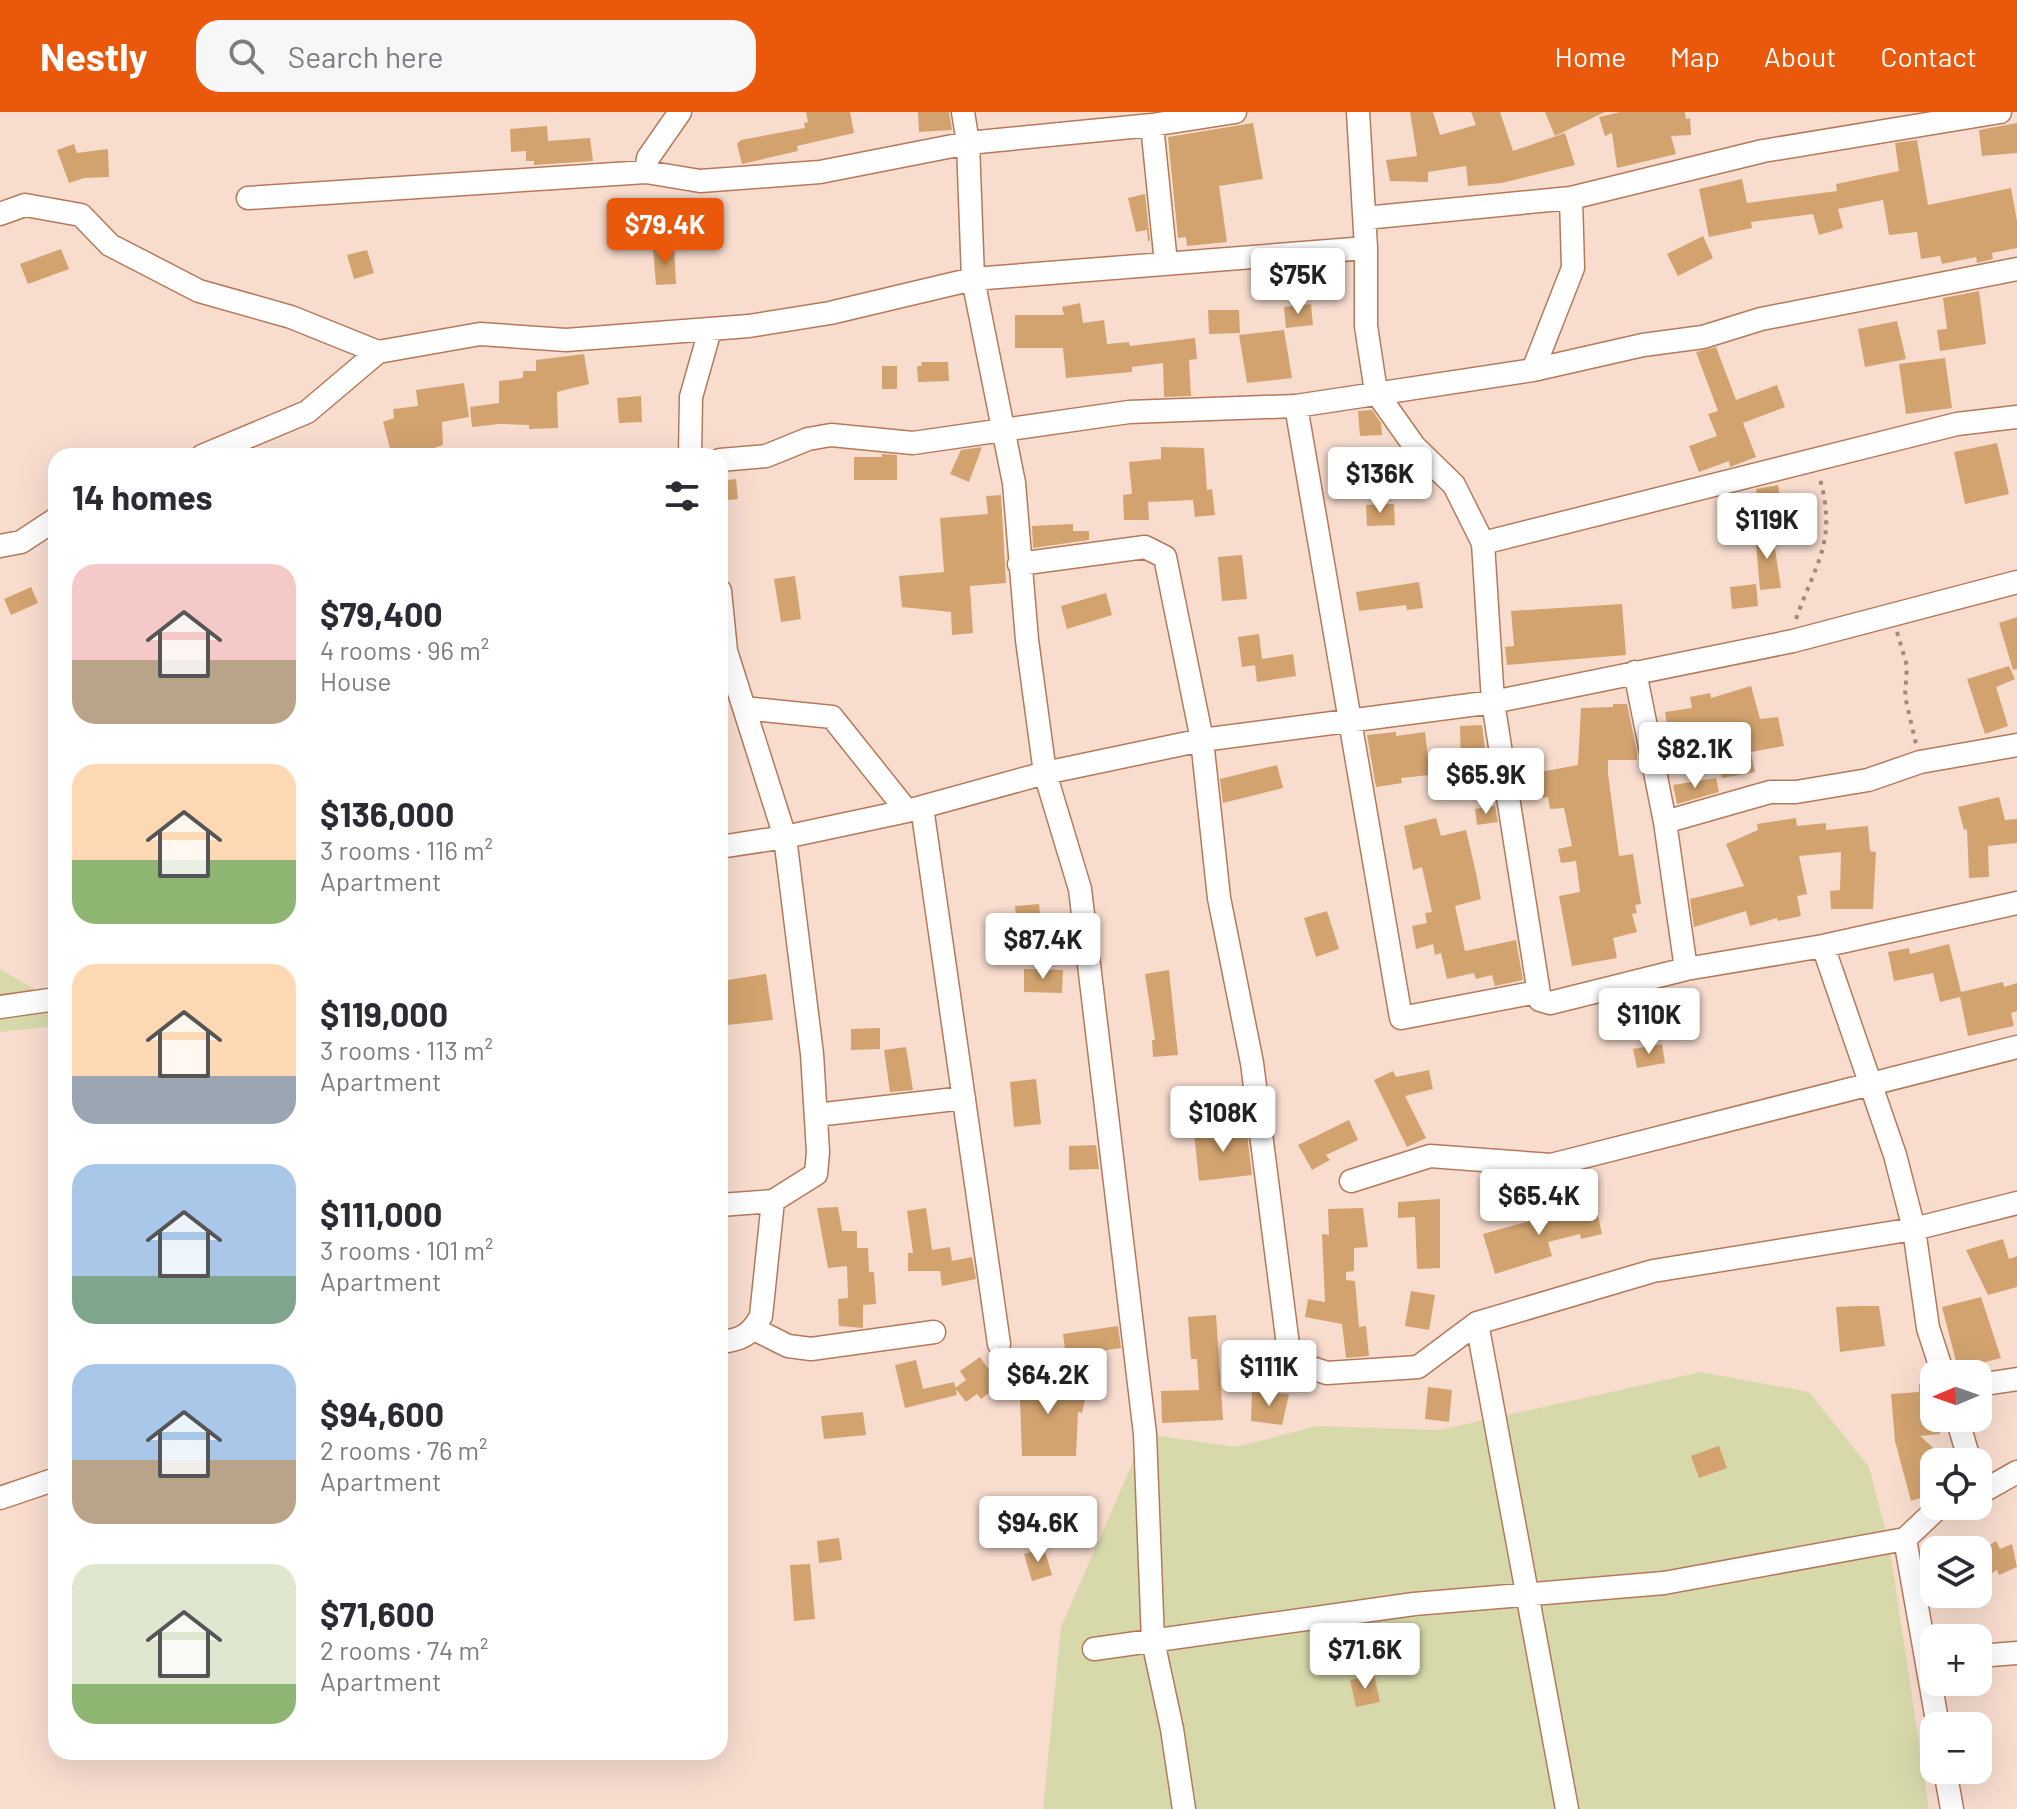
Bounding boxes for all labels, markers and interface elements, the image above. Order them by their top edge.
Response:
search box [196,20,756,92]
text: Nestly [40,33,148,79]
icon: search [224,34,268,78]
text: Search here [288,38,444,74]
text: Home [1555,39,1626,73]
text: Map [1670,39,1720,73]
text: About [1764,39,1836,73]
text: Contact [1880,39,1977,73]
pin: $79.4K [600,198,730,266]
text: $79.4K [625,208,705,239]
pin: $75K [1251,248,1345,316]
text: $75K [1269,258,1327,289]
pin: $136K [1324,447,1436,515]
text: $136K [1346,457,1414,488]
icon: filters [660,474,704,518]
text: 14 homes [72,476,213,517]
pin: $119K [1711,493,1823,561]
text: $119K [1735,503,1799,534]
text: $79,400 [320,593,443,634]
icon: home [136,596,232,692]
text: 4 rooms · 96 m² [320,634,489,665]
text: House [320,665,391,696]
pin: $82.1K [1630,722,1760,790]
text: $82.1K [1657,732,1733,763]
pin: $65.9K [1421,748,1551,816]
text: $65.9K [1446,758,1526,789]
text: $136,000 [320,793,454,834]
icon: home [136,796,232,892]
text: 3 rooms · 116 m² [320,834,493,865]
text: Apartment [320,865,441,896]
pin: $87.4K [978,913,1108,981]
text: $87.4K [1003,923,1083,954]
pin: $110K [1593,988,1705,1056]
text: $119,000 [320,993,448,1034]
icon: home [136,996,232,1092]
text: $110K [1617,998,1681,1029]
text: 3 rooms · 113 m² [320,1034,493,1065]
text: Apartment [320,1065,441,1096]
pin: $108K [1167,1086,1279,1154]
text: $108K [1188,1096,1258,1127]
pin: $65.4K [1474,1169,1604,1237]
text: $65.4K [1498,1179,1580,1210]
text: $111,000 [320,1193,442,1234]
icon: home [136,1196,232,1292]
text: 3 rooms · 101 m² [320,1234,493,1265]
text: Apartment [320,1265,441,1296]
pin: $111K [1213,1340,1325,1408]
pin: $64.2K [983,1348,1113,1416]
text: $111K [1239,1350,1299,1381]
text: $64.2K [1007,1358,1089,1389]
north arrow [1920,1360,1992,1432]
map controls [1920,1360,1992,1784]
text: $94,600 [320,1393,444,1434]
icon: home [136,1396,232,1492]
text: 2 rooms · 76 m² [320,1434,488,1465]
button: locate [1920,1448,1992,1520]
text: Apartment [320,1465,441,1496]
pin: $94.6K [973,1496,1103,1564]
text: $94.6K [997,1506,1079,1537]
button: layers [1920,1536,1992,1608]
text: $71,600 [320,1593,435,1634]
icon: home [136,1596,232,1692]
pin: $71.6K [1300,1623,1430,1691]
button: + [1920,1624,1992,1696]
text: $71.6K [1328,1633,1402,1664]
text: 2 rooms · 74 m² [320,1634,488,1665]
text: Apartment [320,1665,441,1696]
button: − [1920,1712,1992,1784]

